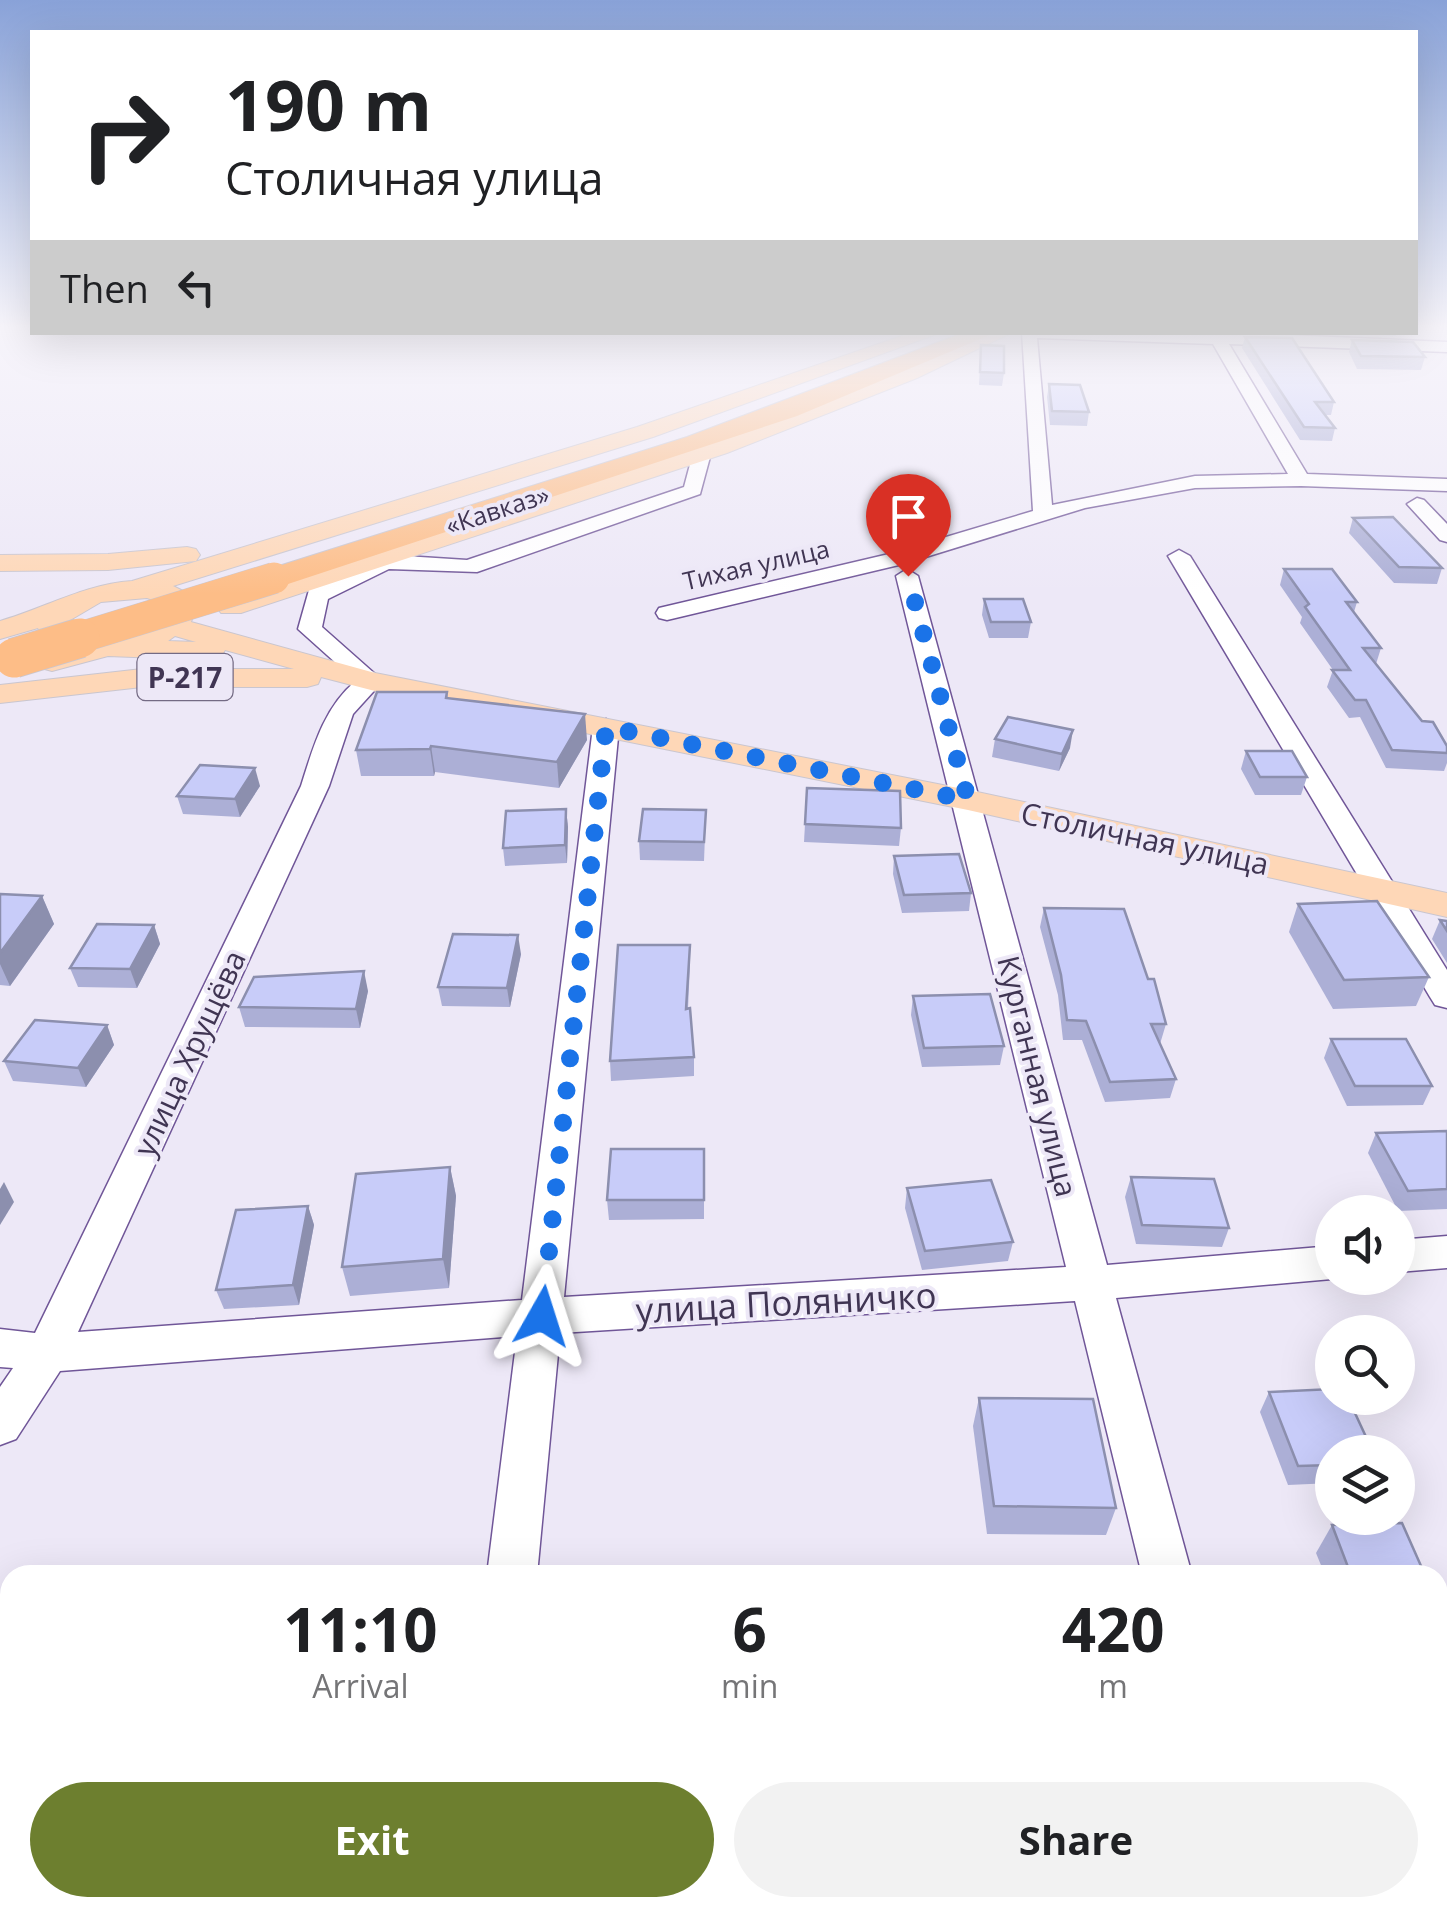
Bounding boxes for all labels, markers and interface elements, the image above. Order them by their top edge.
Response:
text: 190 m [225,56,432,152]
icon: right [60,70,190,200]
text: Столичная улица [225,147,603,208]
icon: left [169,260,224,315]
text: Then [60,262,149,314]
pin [866,474,951,577]
street label: «Кавказ» [441,476,553,542]
icon: arrive [881,489,936,544]
street label: Тихая улица [679,531,833,597]
road number: Р-217 [138,654,232,700]
street label: Столичная улица [1017,792,1273,884]
street label: улица Хрущёва [123,943,255,1163]
street label: Курганная улица [988,951,1088,1201]
map controls [1315,1195,1415,1535]
button: sound [1315,1195,1415,1295]
position arrow [490,1264,594,1368]
street label: улица Поляничко [634,1271,938,1333]
button: search [1315,1315,1415,1415]
button: layers [1315,1435,1415,1535]
text: 11:10 [283,1588,438,1670]
text: 6 [733,1588,767,1670]
text: 420 [1062,1588,1165,1670]
text: Arrival [312,1664,409,1707]
text: min [721,1664,778,1707]
text: m [1098,1664,1128,1707]
button: Exit [30,1782,714,1897]
button: Share [734,1782,1418,1897]

